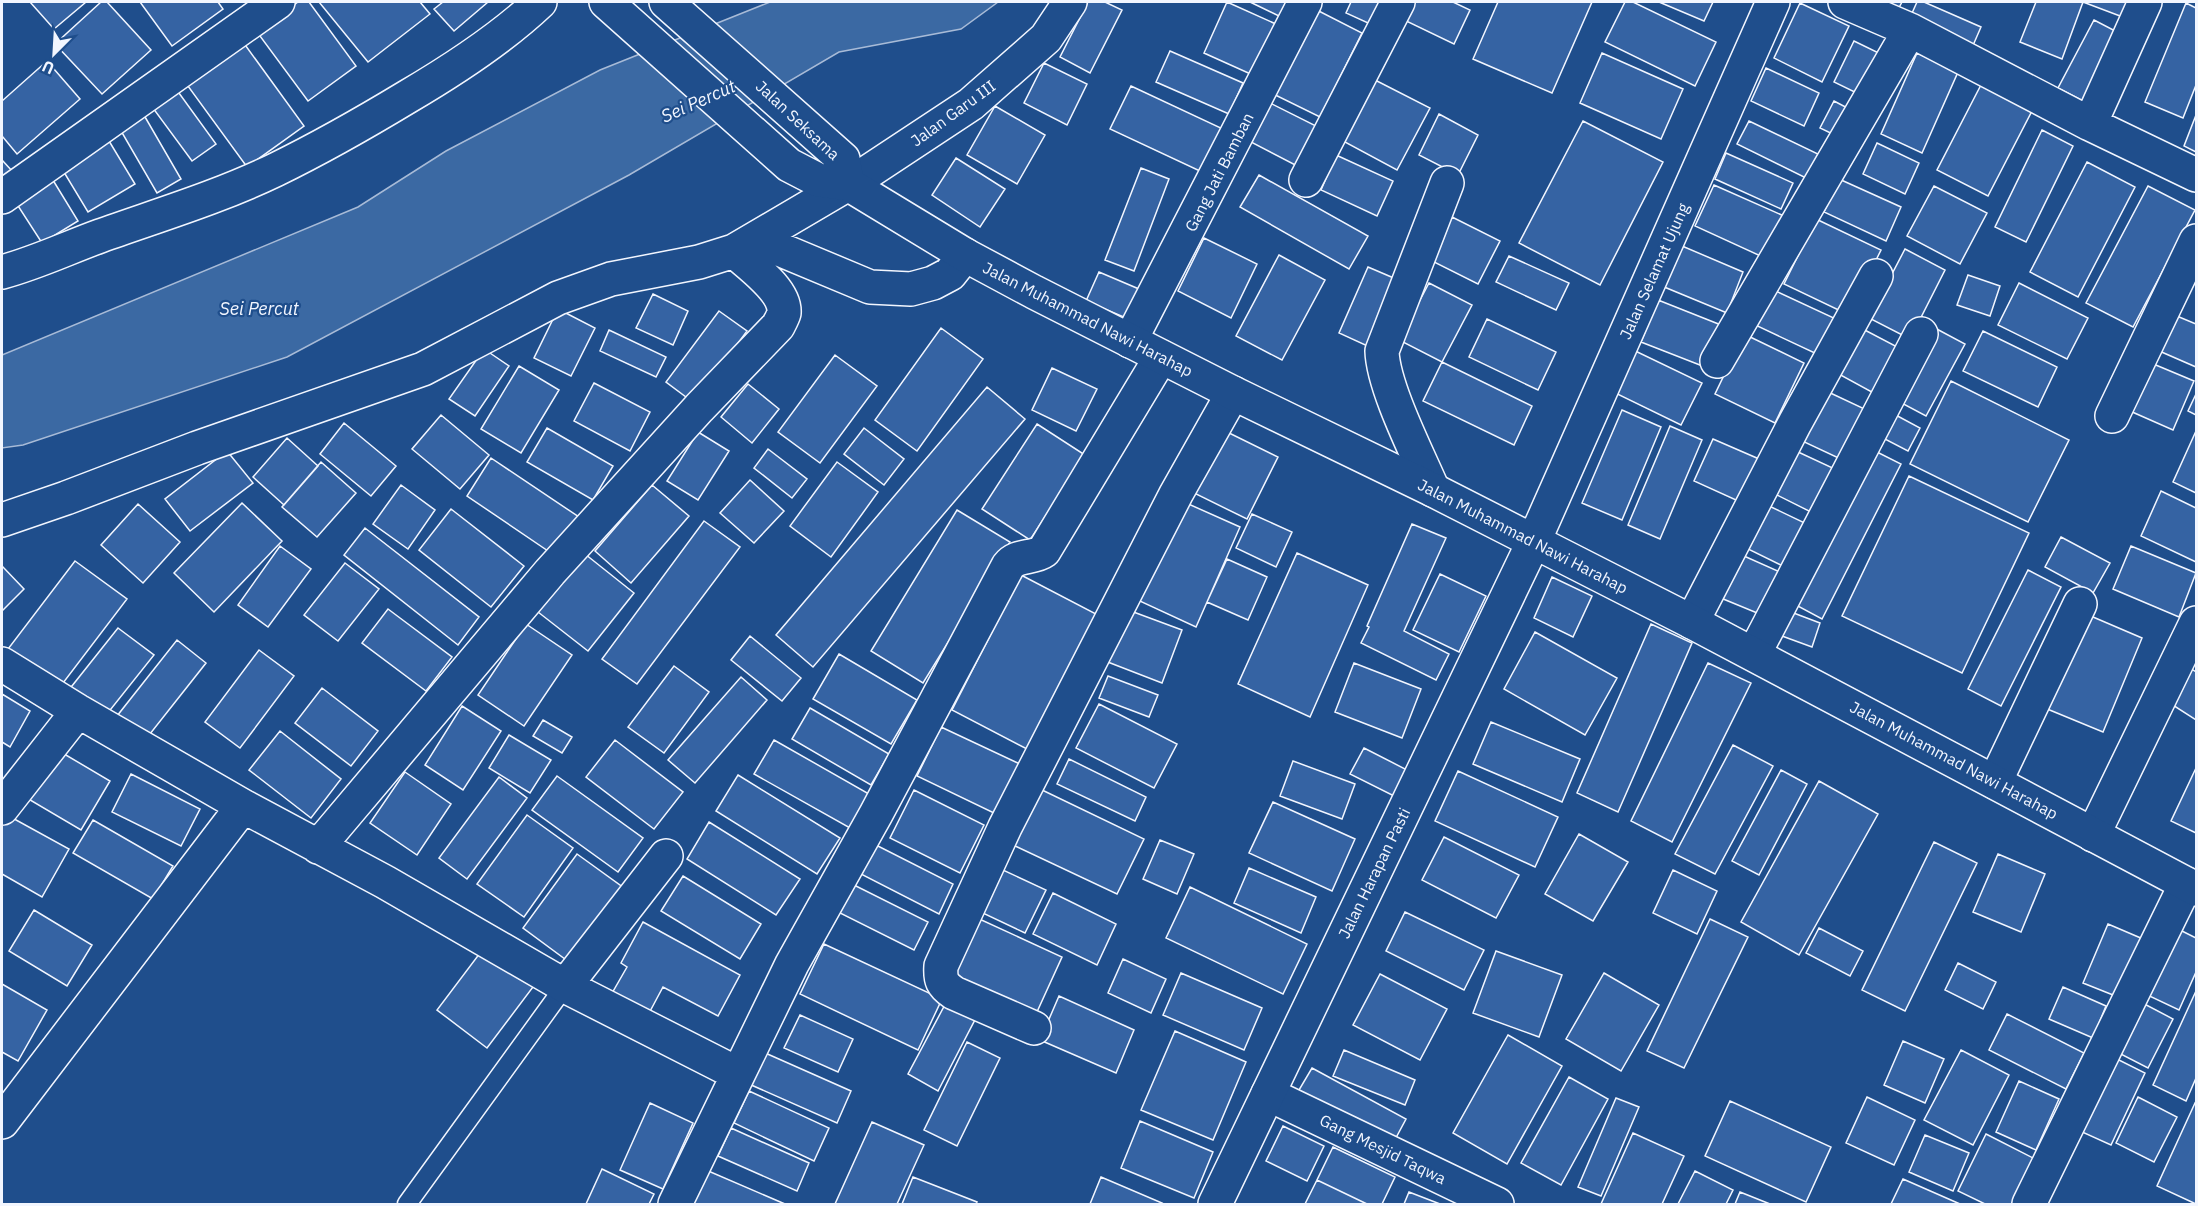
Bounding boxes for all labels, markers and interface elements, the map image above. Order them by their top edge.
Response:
north arrow [24,24,84,84]
text: U [39,56,57,79]
water label: Sei Percut [657,74,740,128]
street label: Jalan Garu III [907,75,999,151]
street label: Jalan Seksama [752,76,845,164]
street label: Gang Jati Bamban [1180,109,1258,235]
street label: Jalan Selamat Ujung [1615,199,1693,342]
street label: Jalan Muhammad Nawi Harahap [980,257,1196,381]
water label: Sei Percut [219,297,300,320]
street label: Jalan Muhammad Nawi Harahap [1415,474,1631,598]
street label: Jalan Muhammad Nawi Harahap [1847,697,2061,823]
street label: Jalan Harapan Pasti [1334,804,1414,942]
street label: Gang Mesjid Taqwa [1317,1110,1450,1188]

